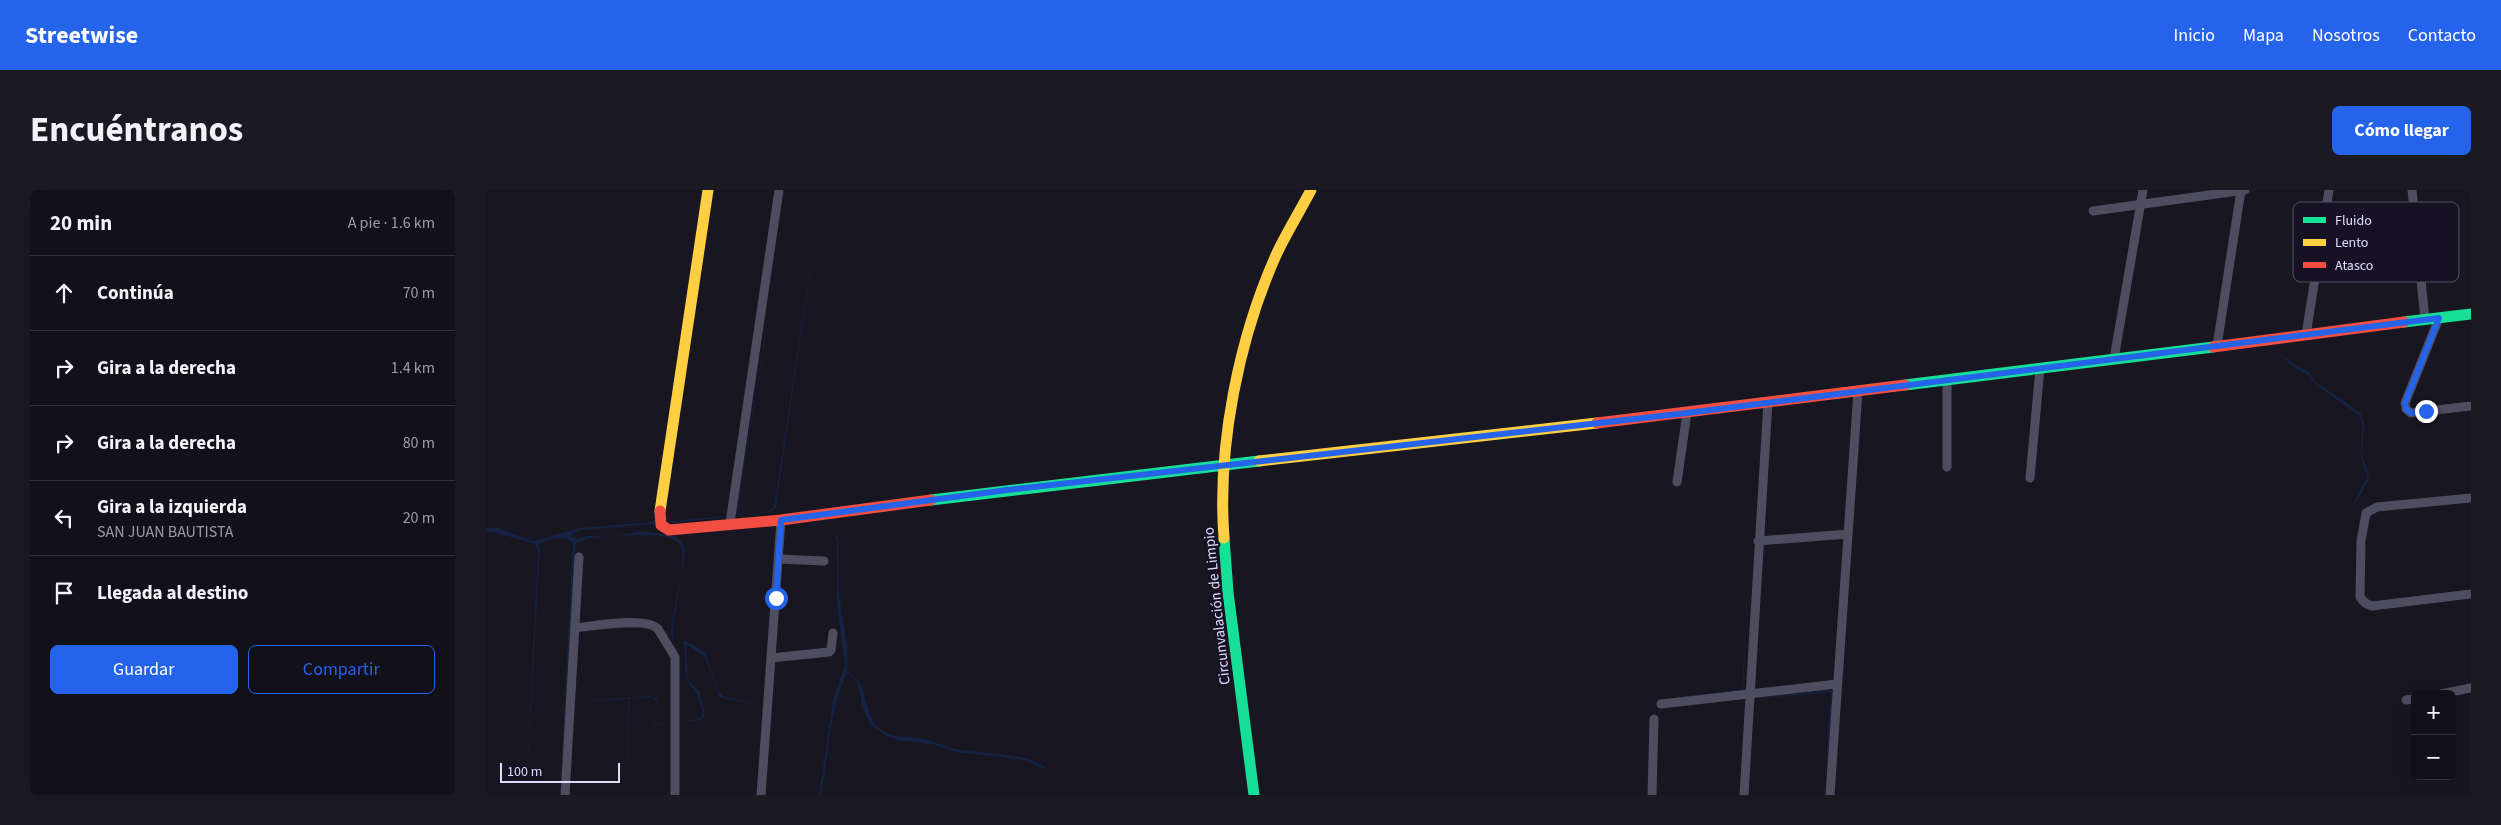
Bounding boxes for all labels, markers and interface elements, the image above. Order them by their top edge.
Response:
text: Streetwise [25,18,138,53]
text: Inicio [2174,23,2215,48]
text: Mapa [2243,23,2284,48]
text: Nosotros [2312,23,2380,48]
text: Contacto [2408,23,2476,48]
text: Encuéntranos [30,105,243,155]
button: Cómo llegar [2332,106,2471,155]
legend [2293,202,2459,282]
text: 20 min [50,208,112,238]
text: Fluido [2335,211,2372,231]
text: A pie · 1.6 km [348,212,435,234]
text: Lento [2335,233,2368,253]
text: Atasco [2335,256,2373,276]
icon: ahead [50,279,78,307]
text: Continúa [97,280,174,307]
text: 70 m [403,282,435,304]
icon: right [50,354,78,382]
text: Gira a la derecha [97,355,236,382]
text: 1.4 km [391,357,435,379]
route end [2415,400,2438,423]
icon: right [50,429,78,457]
text: Gira a la derecha [97,430,236,457]
text: 80 m [403,432,435,454]
text: Gira a la izquierda [97,494,247,521]
icon: left [50,504,78,532]
text: 20 m [403,507,435,529]
text: SAN JUAN BAUTISTA [97,521,234,543]
street label: Circunvalación de Limpio [1198,526,1236,686]
icon: arrive [50,579,78,607]
text: Llegada al destino [97,580,248,607]
route start [765,587,788,610]
button: Guardar [50,645,238,694]
button: Compartir [248,645,435,694]
map controls [2411,690,2456,780]
button: + [2411,690,2456,735]
button: − [2411,735,2456,780]
scale bar [500,760,620,783]
text: 100 m [507,762,542,782]

